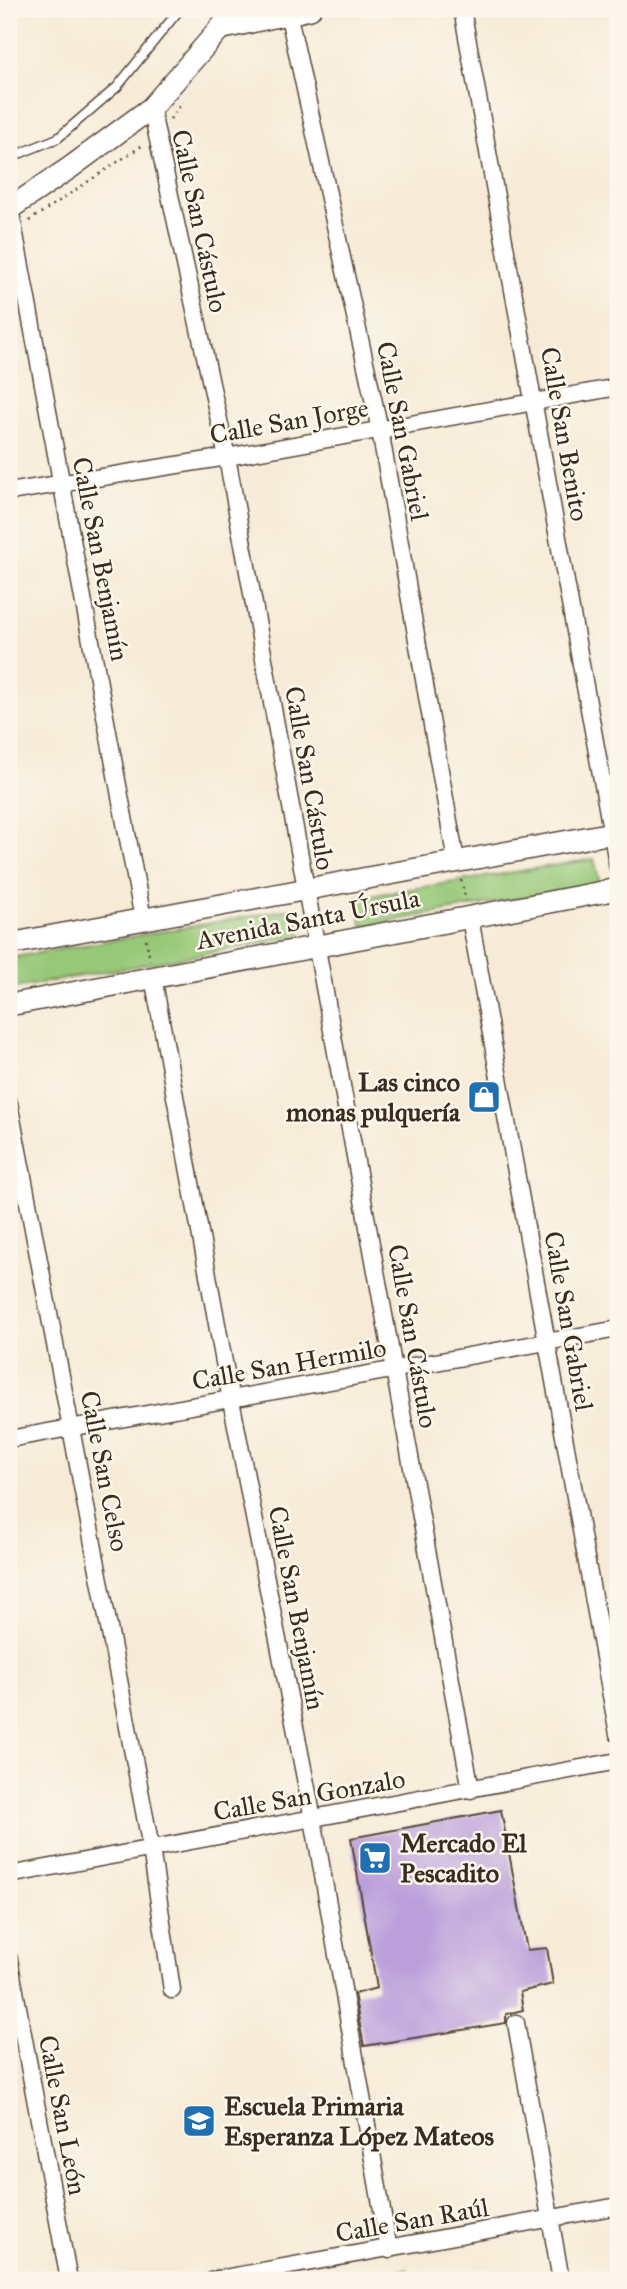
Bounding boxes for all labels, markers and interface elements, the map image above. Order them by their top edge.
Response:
street label: Calle San Cástulo [165,127,235,315]
street label: Calle San Gabriel [370,339,436,523]
street label: Calle San Benito [534,344,596,524]
street label: Calle San Jorge [207,391,371,451]
street label: Calle San Benjamín [66,454,136,664]
street label: Calle San Cástulo [278,684,342,872]
street label: Avenida Santa Úrsula [193,882,422,957]
place label: Las cinco monas pulquería [285,1066,461,1128]
shop icon: Las cinco monas pulquería [465,1078,503,1116]
street label: Calle San Gabriel [537,1229,601,1413]
street label: Calle San Cástulo [381,1242,445,1430]
street label: Calle San Hermilo [189,1331,389,1397]
street label: Calle San Celso [74,1388,136,1554]
street label: Calle San Benjamín [262,1503,332,1713]
street label: Calle San Gonzalo [211,1762,407,1828]
place label: Mercado El Pescadito [400,1827,528,1889]
supermarket icon: Mercado El Pescadito [356,1839,394,1877]
street label: Calle San León [32,2032,94,2198]
place label: Escuela Primaria Esperanza López Mateos [224,2090,494,2152]
school or university icon: Escuela Primaria Esperanza López Mateos [180,2102,218,2140]
street label: Calle San Raúl [333,2191,491,2249]

